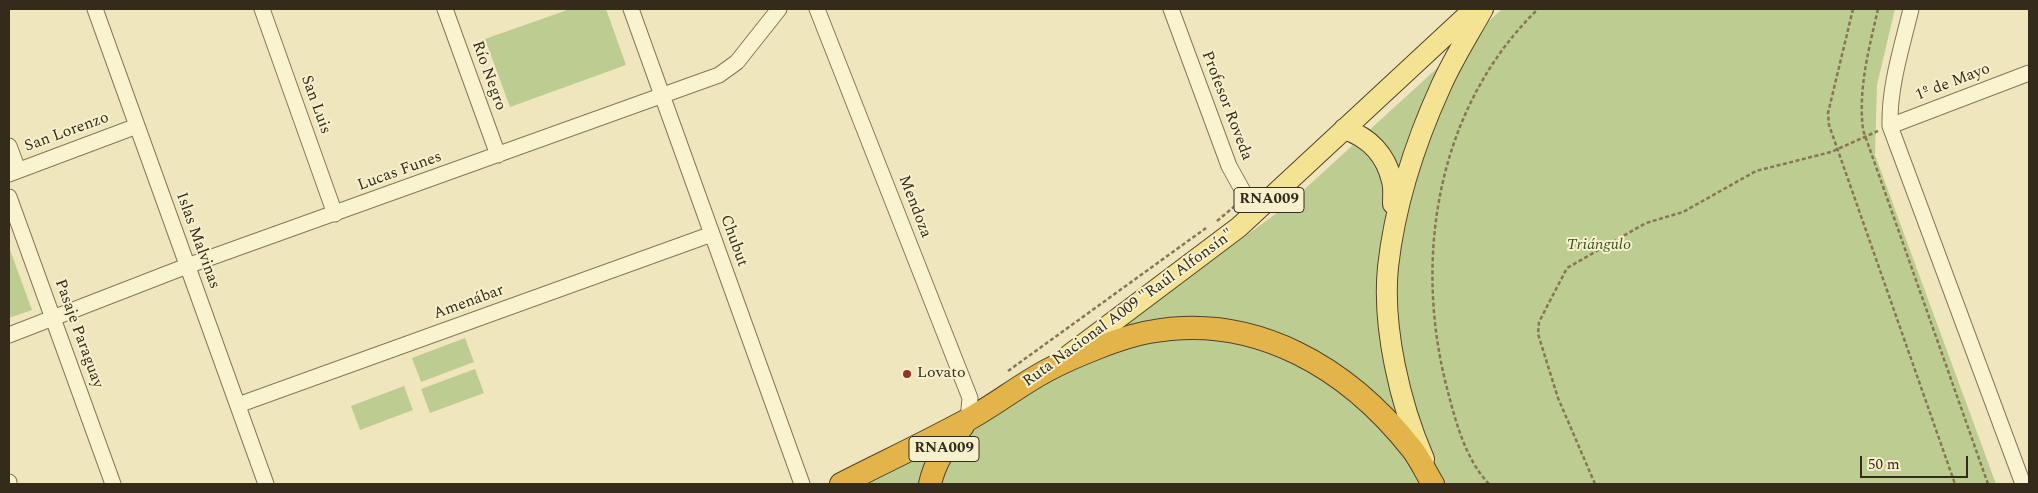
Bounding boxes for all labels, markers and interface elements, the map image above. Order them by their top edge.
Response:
street label: Río Negro [467,39,509,113]
street label: Profesor Roveda [1196,49,1256,163]
street label: 1º de Mayo [1913,60,1993,106]
street label: San Luis [296,73,334,137]
street label: San Lorenzo [22,109,112,157]
street label: Lucas Funes [355,148,445,196]
street label: Mendoza [893,173,935,241]
road number: RNA009 [1234,188,1304,212]
street label: Islas Malvinas [171,190,223,292]
street label: Chubut [715,213,751,269]
street label: Ruta Nacional A009 "Raúl Alfonsín" [1020,226,1238,392]
park label: Triángulo [1567,236,1631,256]
street label: Pasaje Paraguay [49,277,107,391]
street label: Amenábar [431,281,507,325]
place label: Lovato [917,364,966,384]
marker: Lovato [901,368,913,380]
road number: RNA009 [909,436,979,462]
scale bar [1863,446,1970,478]
text: 50 m [1868,453,1900,476]

